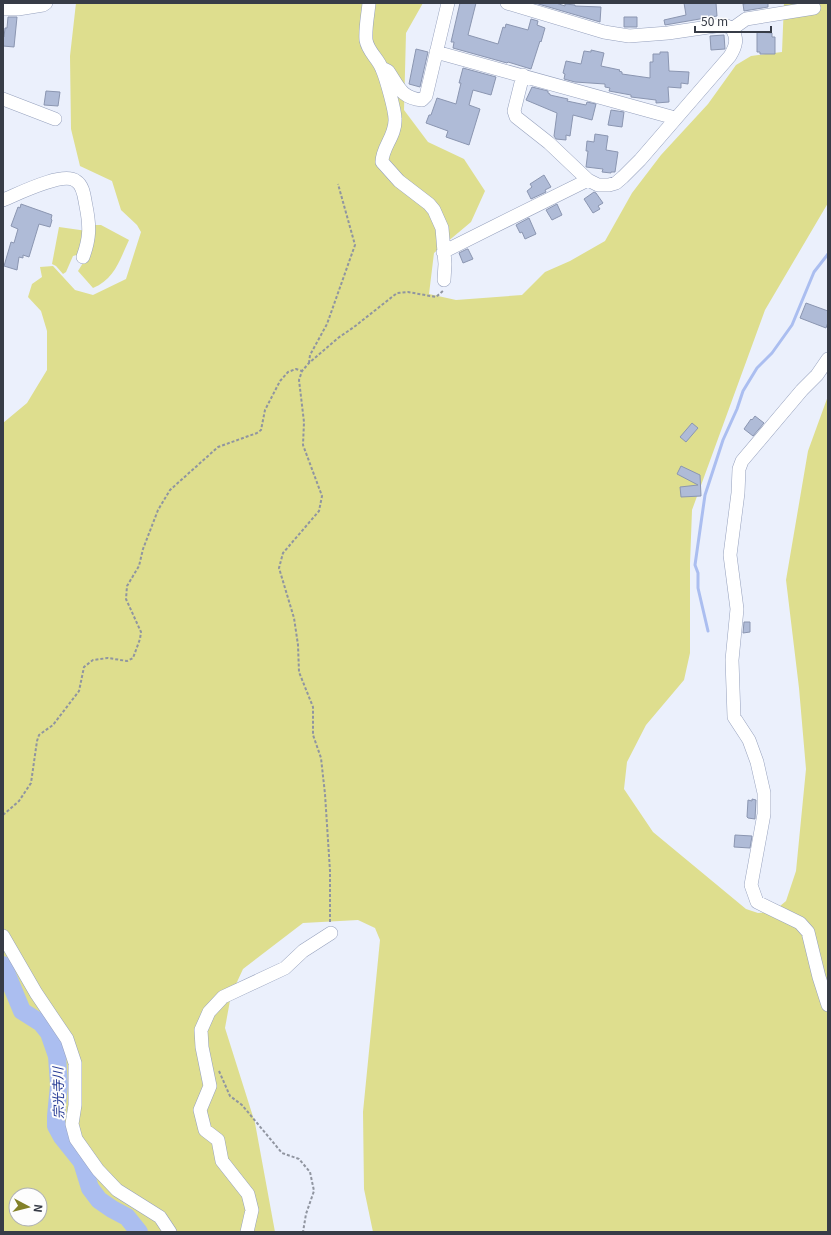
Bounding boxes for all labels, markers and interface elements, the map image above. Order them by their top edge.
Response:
scale bar [695,8,771,34]
text: 50 m [701,12,728,29]
water label: 宗光寺川 [48,1065,67,1119]
north arrow [8,1187,48,1227]
text: N [30,1203,47,1213]

